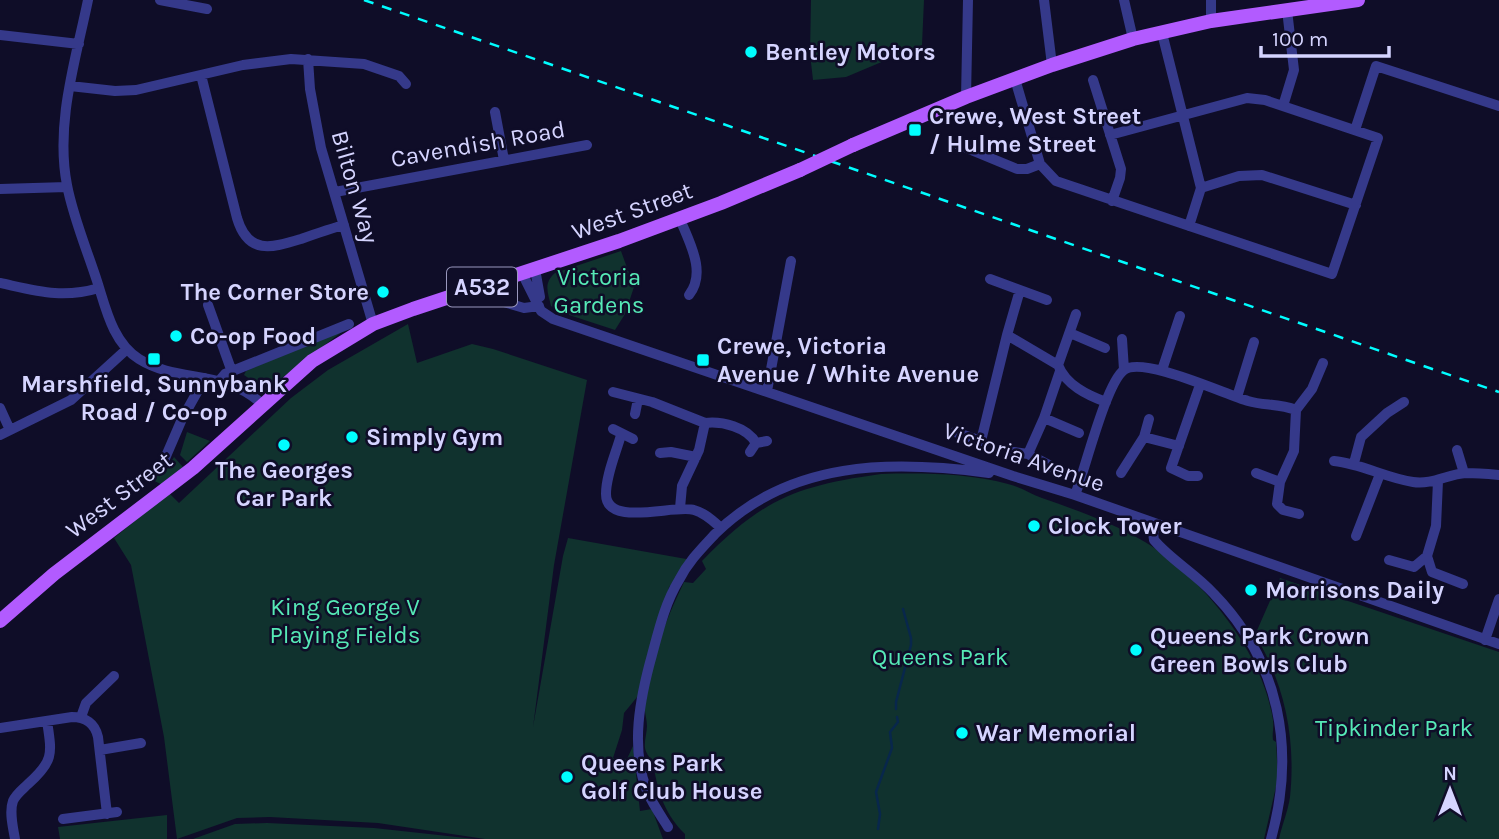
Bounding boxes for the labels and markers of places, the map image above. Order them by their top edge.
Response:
place label: Bentley Motors [765,38,936,66]
marker: Bentley Motors [743,44,759,60]
place label: Crewe, West Street / Hulme Street [929,102,1141,158]
marker: Crewe, West Street / Hulme Street [907,122,923,138]
place label: The Corner Store [181,278,369,306]
marker: The Corner Store [375,284,391,300]
place label: Co-op Food [190,322,316,350]
marker: Co-op Food [168,328,184,344]
place label: Crewe, Victoria Avenue / White Avenue [717,332,979,388]
marker: Marshfield, Sunnybank Road / Co-op [146,351,162,367]
marker: Crewe, Victoria Avenue / White Avenue [695,352,711,368]
place label: Marshfield, Sunnybank Road / Co-op [21,370,287,426]
place label: Simply Gym [366,423,503,451]
marker: Simply Gym [344,429,360,445]
marker: The Georges Car Park [276,437,292,453]
place label: The Georges Car Park [215,456,353,512]
place label: Clock Tower [1048,512,1182,540]
marker: Clock Tower [1026,518,1042,534]
place label: Morrisons Daily [1265,576,1444,604]
marker: Morrisons Daily [1243,582,1259,598]
place label: Queens Park Crown Green Bowls Club [1150,622,1370,678]
marker: Queens Park Crown Green Bowls Club [1128,642,1144,658]
place label: War Memorial [976,719,1136,747]
marker: War Memorial [954,725,970,741]
place label: Queens Park Golf Club House [581,749,762,805]
marker: Queens Park Golf Club House [559,769,575,785]

